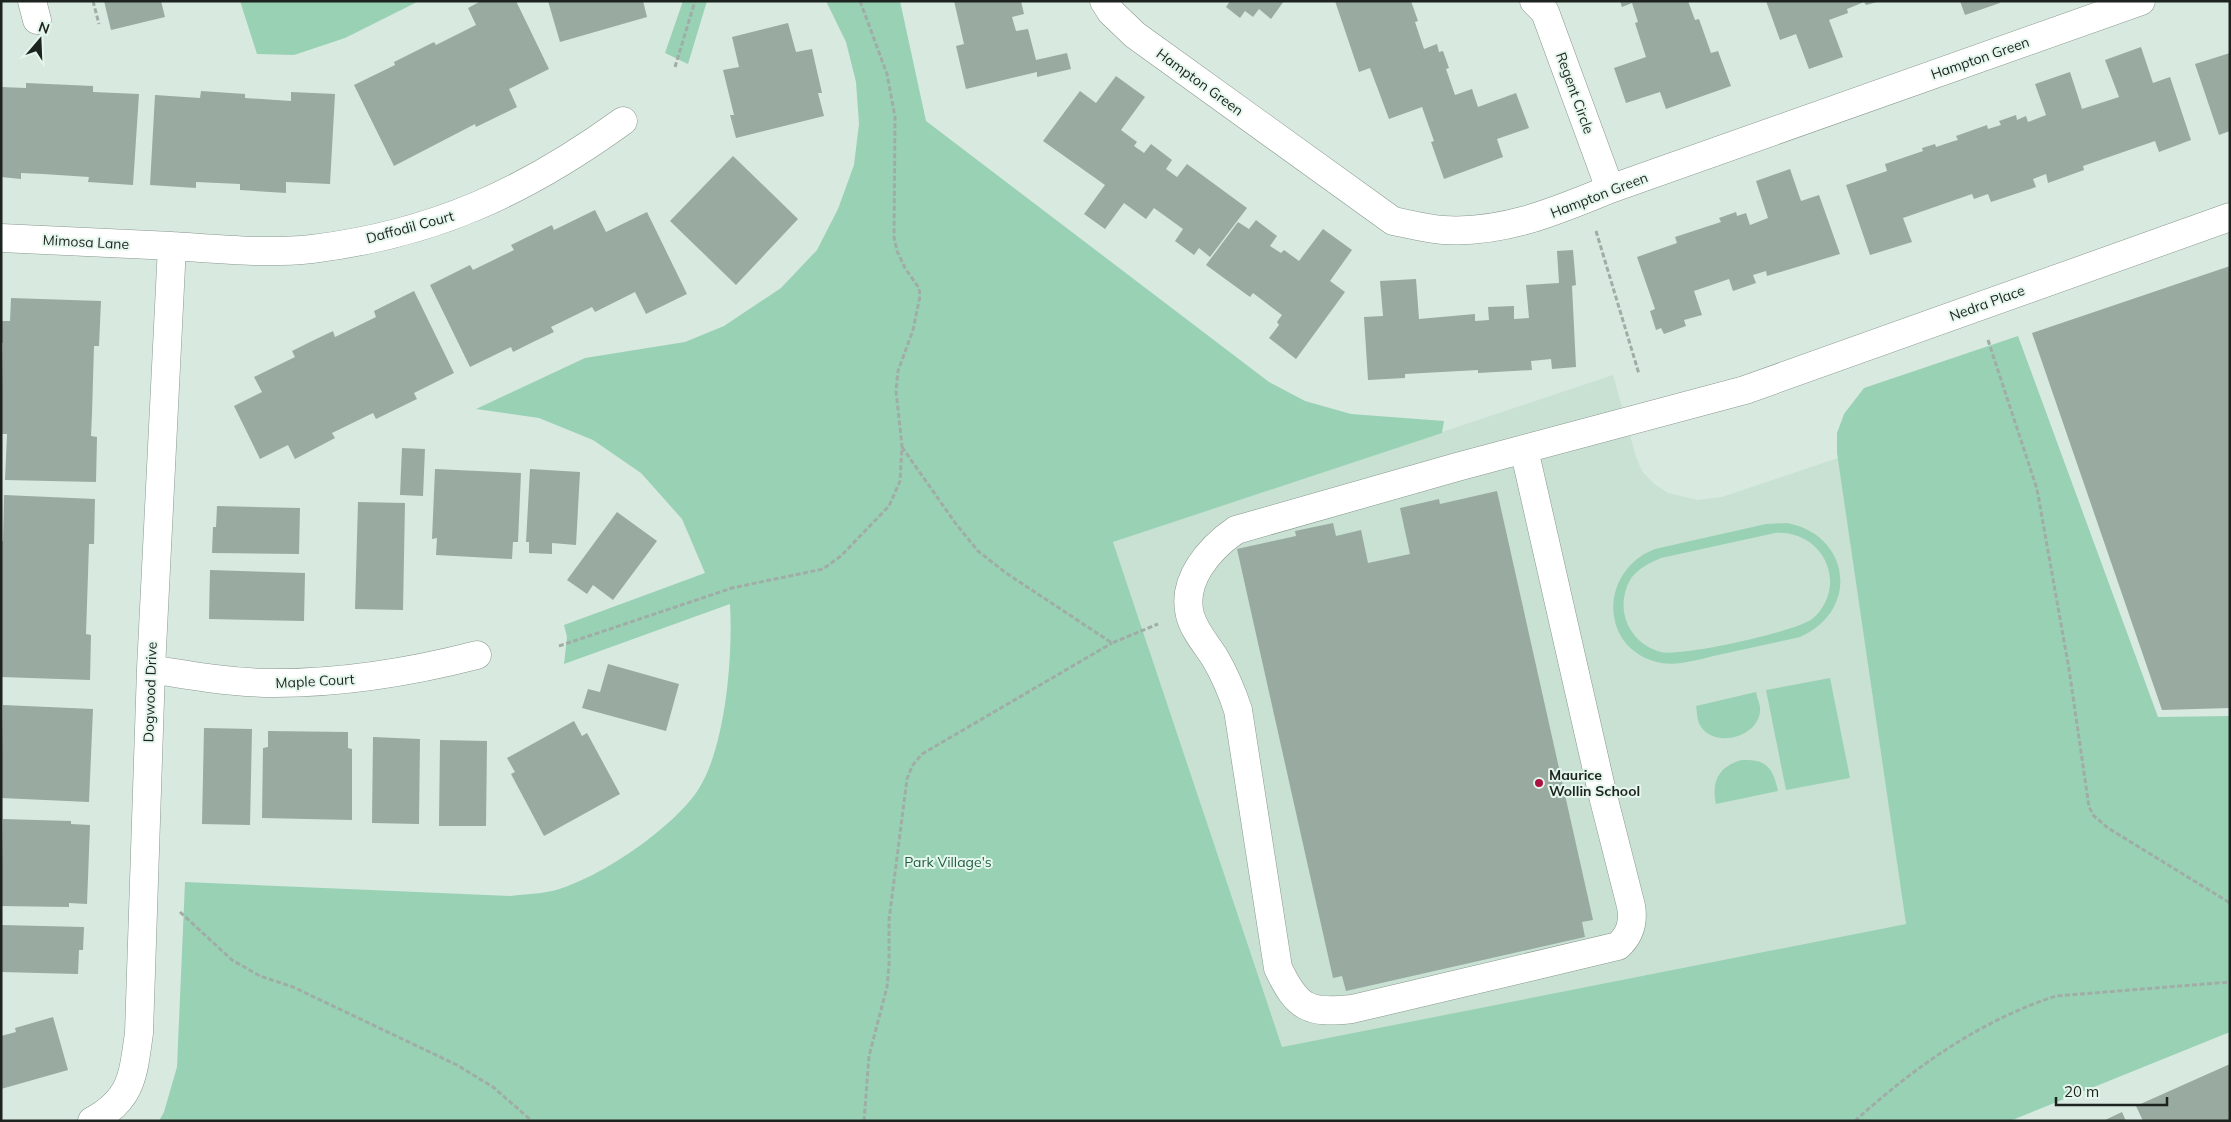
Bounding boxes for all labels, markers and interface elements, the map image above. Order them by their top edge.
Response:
north arrow [15,15,65,65]
text: N [36,17,52,38]
street label: Hampton Green [1928,33,2032,83]
street label: Hampton Green [1153,44,1247,120]
street label: Regent Circle [1552,50,1598,136]
street label: Hampton Green [1548,168,1650,222]
street label: Daffodil Court [364,207,456,247]
street label: Mimosa Lane [42,231,130,253]
street label: Nedra Place [1947,281,2027,325]
street label: Dogwood Drive [139,641,161,743]
street label: Maple Court [275,670,355,692]
place label: Maurice Wollin School [1549,766,1640,800]
marker: Maurice Wollin School [1533,777,1545,789]
park label: Park Village's [904,853,992,871]
scale bar [2056,1074,2167,1106]
text: 20 m [2064,1082,2099,1101]

